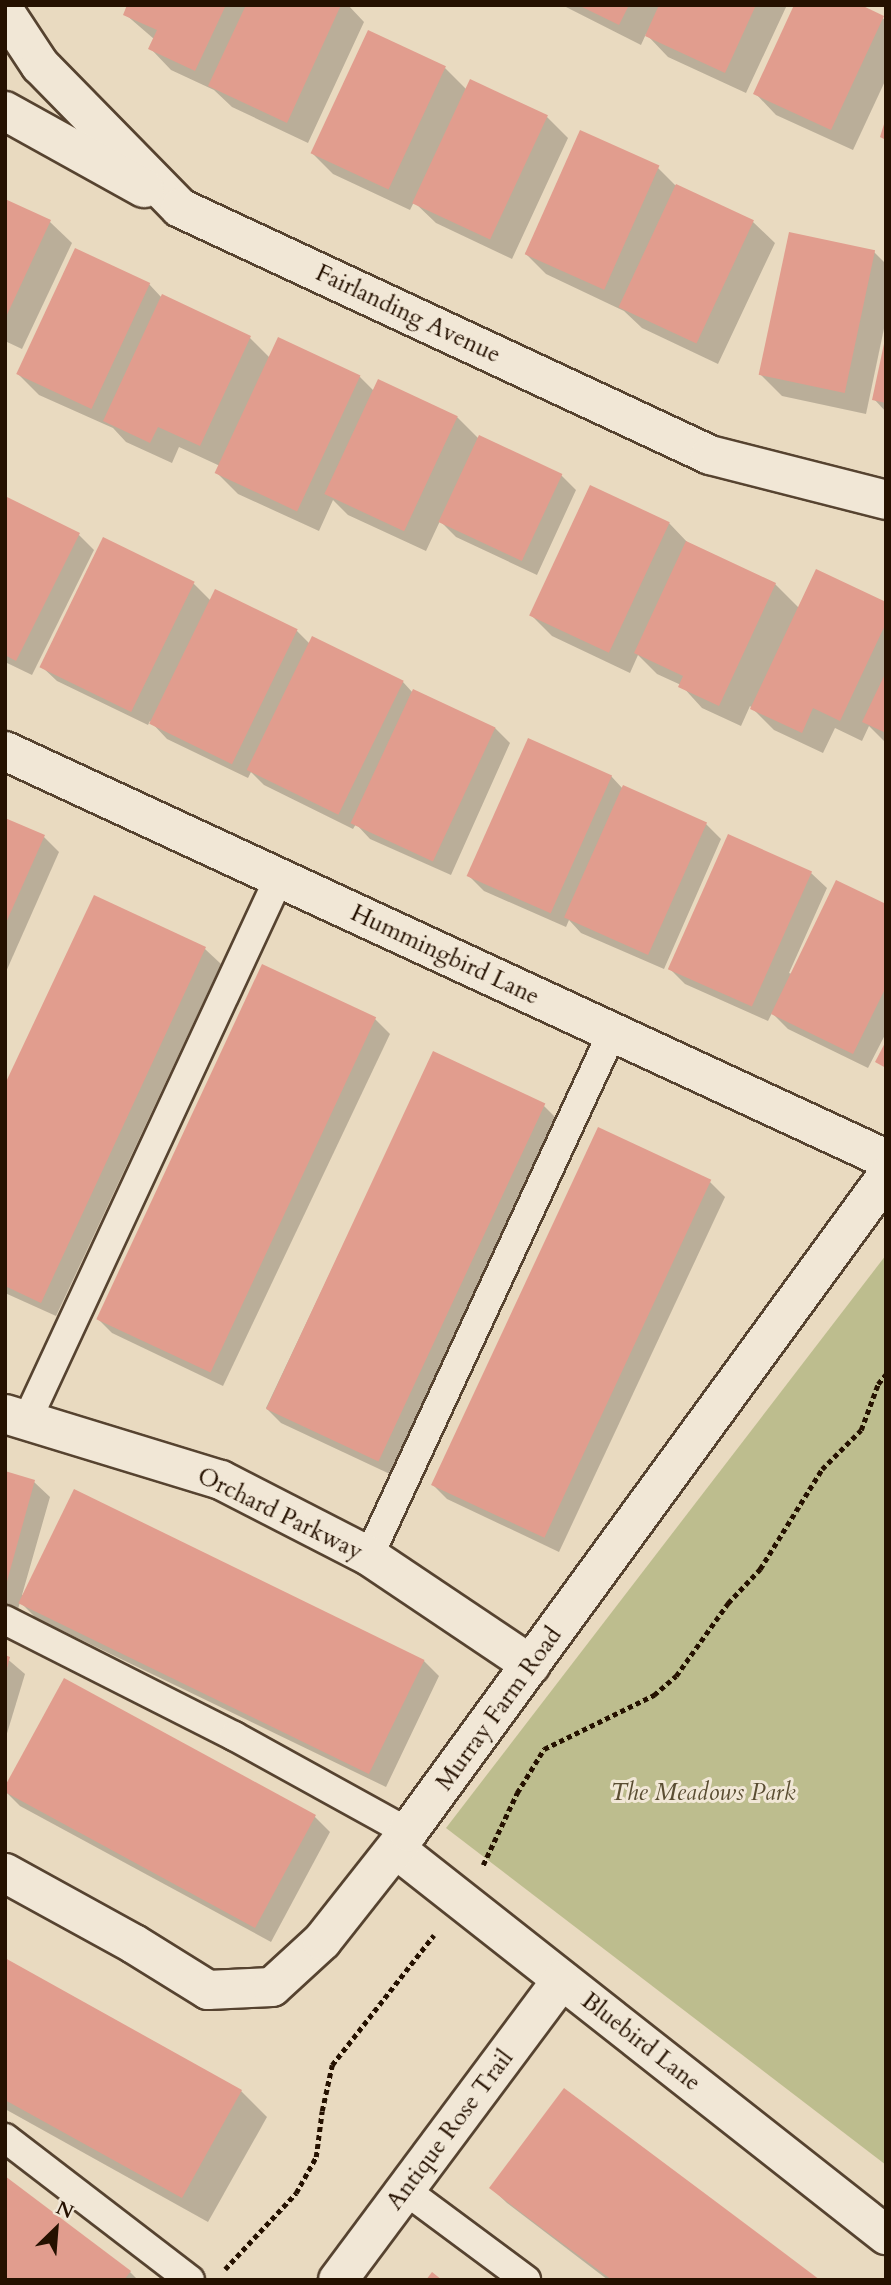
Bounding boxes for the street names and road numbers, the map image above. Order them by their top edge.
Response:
street label: Fairlanding Avenue [311,259,505,369]
street label: Hummingbird Lane [346,899,544,1011]
street label: Orchard Parkway [193,1462,367,1566]
street label: Murray Farm Road [430,1622,568,1796]
street label: Bluebird Lane [576,1986,706,2098]
street label: Antique Rose Trail [380,2044,520,2216]

